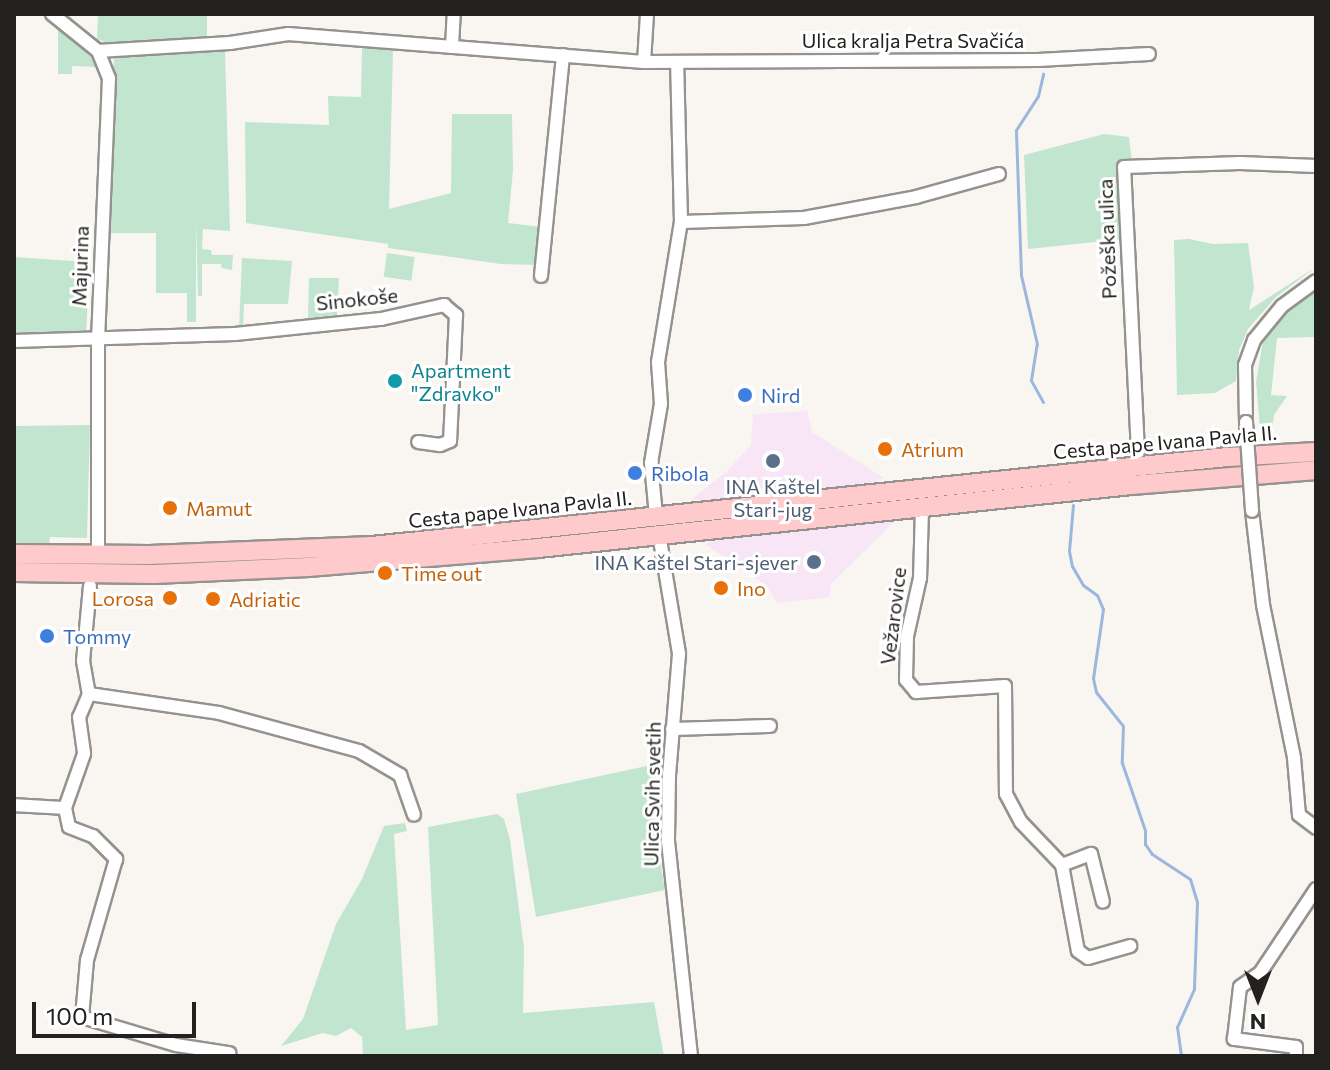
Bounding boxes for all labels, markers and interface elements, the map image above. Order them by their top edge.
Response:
street label: Ulica kralja Petra Svačića [802,28,1024,52]
street label: Požeška ulica [1093,178,1121,300]
street label: Majurina [67,225,93,307]
street label: Sinokoše [315,283,399,315]
place label: Apartment "Zdravko" [411,358,511,405]
marker: Apartment "Zdravko" [386,372,404,390]
place label: Nird [761,383,800,407]
marker: Nird [736,386,754,404]
street label: Cesta pape Ivana Pavla II. [1052,420,1278,464]
place label: Atrium [901,437,964,461]
marker: Atrium [876,440,894,458]
marker: INA Kaštel Stari-jug [764,452,782,470]
place label: Ribola [651,461,709,485]
marker: Ribola [626,464,644,482]
place label: INA Kaštel Stari-jug [726,474,820,521]
street label: Cesta pape Ivana Pavla II. [407,485,633,533]
place label: Mamut [186,496,252,520]
marker: Mamut [161,499,179,517]
place label: INA Kaštel Stari-sjever [595,550,798,574]
marker: INA Kaštel Stari-sjever [805,553,823,571]
place label: Time out [401,561,482,585]
marker: Time out [376,564,394,582]
street label: Vežarovice [875,566,911,666]
place label: Ino [737,576,766,600]
marker: Ino [712,579,730,597]
place label: Lorosa [92,586,154,610]
place label: Adriatic [229,587,301,611]
marker: Lorosa [161,589,179,607]
marker: Adriatic [204,590,222,608]
place label: Tommy [63,624,131,648]
marker: Tommy [38,627,56,645]
street label: Ulica Svih svetih [639,721,665,867]
north arrow [1218,958,1298,1038]
scale bar [36,986,200,1036]
text: 100 m [46,1001,113,1030]
text: N [1250,1009,1266,1036]

